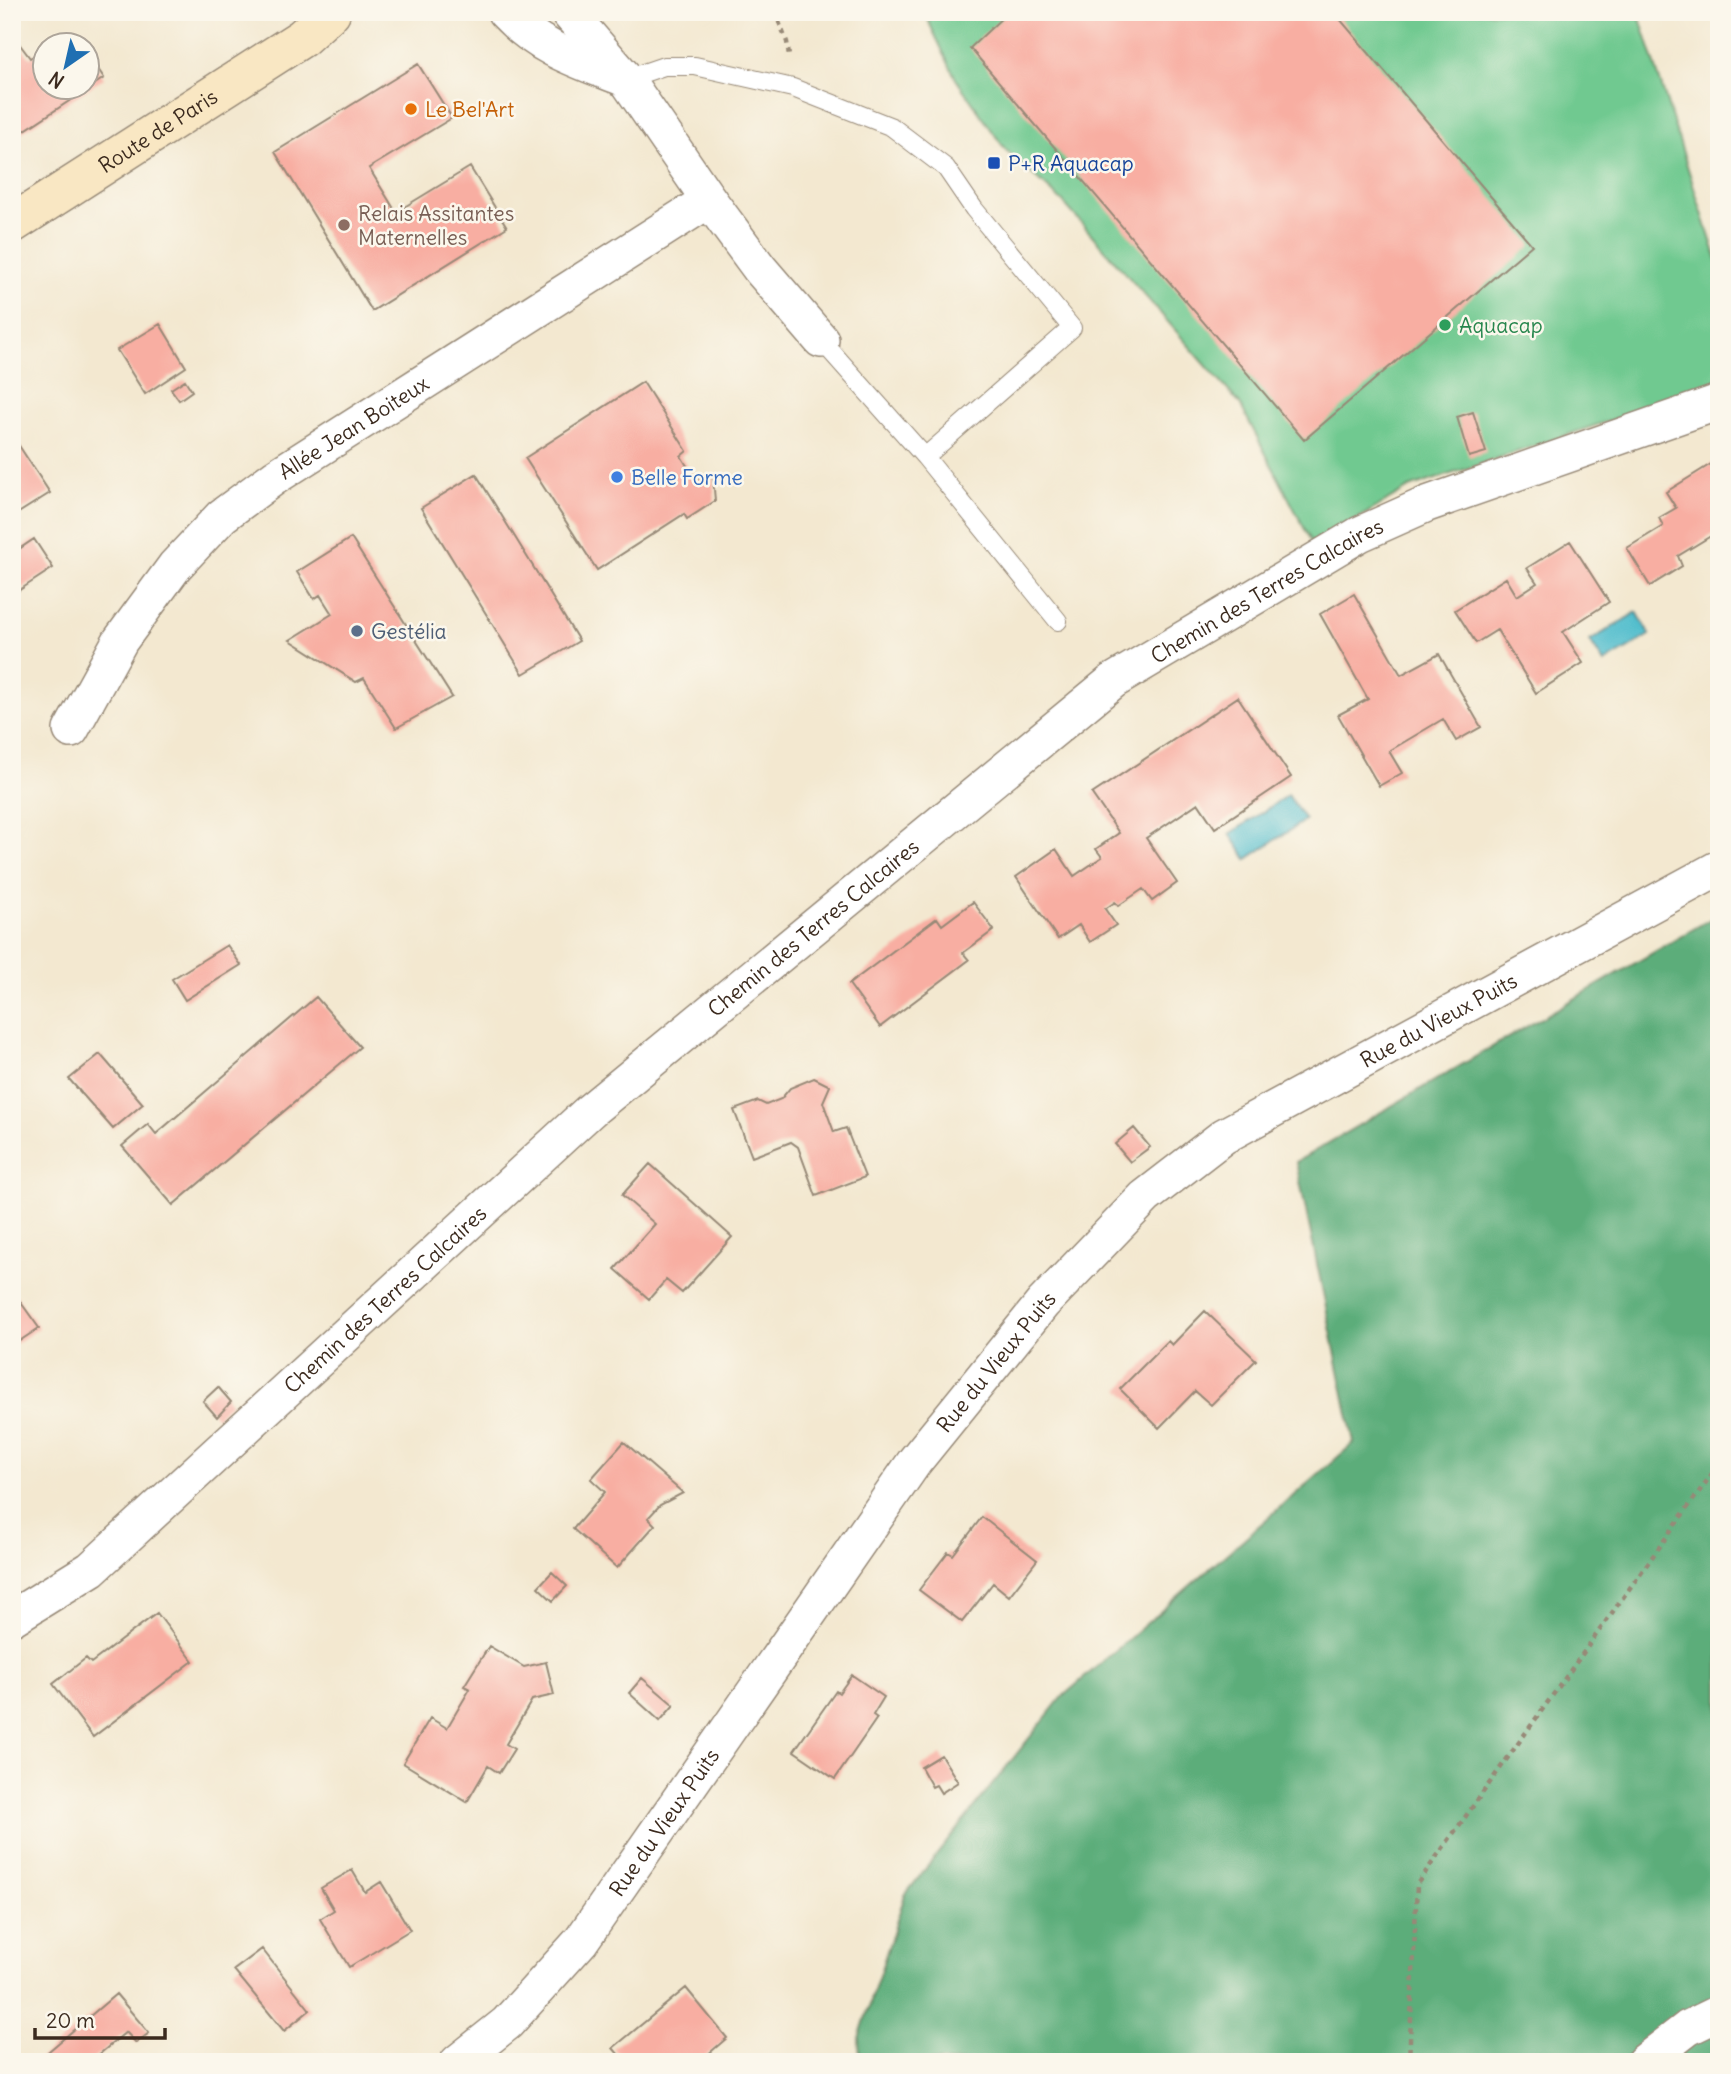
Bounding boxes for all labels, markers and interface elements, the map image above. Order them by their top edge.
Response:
north arrow [32,32,102,102]
text: N [44,66,69,94]
street label: Route de Paris [93,83,222,179]
place label: Le Bel'Art [425,96,514,123]
marker: Le Bel'Art [403,101,419,117]
place label: P+R Aquacap [1008,150,1134,177]
marker: P+R Aquacap [986,155,1002,171]
place label: Relais Assitantes Maternelles [358,200,514,251]
marker: Relais Assitantes Maternelles [336,217,352,233]
place label: Aquacap [1459,312,1543,339]
marker: Aquacap [1437,317,1453,333]
street label: Allée Jean Boiteux [273,369,433,485]
place label: Belle Forme [631,464,743,491]
marker: Belle Forme [609,469,625,485]
street label: Chemin des Terres Calcaires [1146,512,1387,669]
place label: Gestélia [371,618,447,645]
marker: Gestélia [349,623,365,639]
street label: Chemin des Terres Calcaires [702,833,924,1022]
street label: Rue du Vieux Puits [1355,966,1522,1073]
street label: Chemin des Terres Calcaires [278,1199,492,1399]
street label: Rue du Vieux Puits [930,1285,1061,1438]
street label: Rue du Vieux Puits [603,1743,725,1901]
scale bar [35,1997,164,2041]
text: 20 m [46,2007,95,2034]

